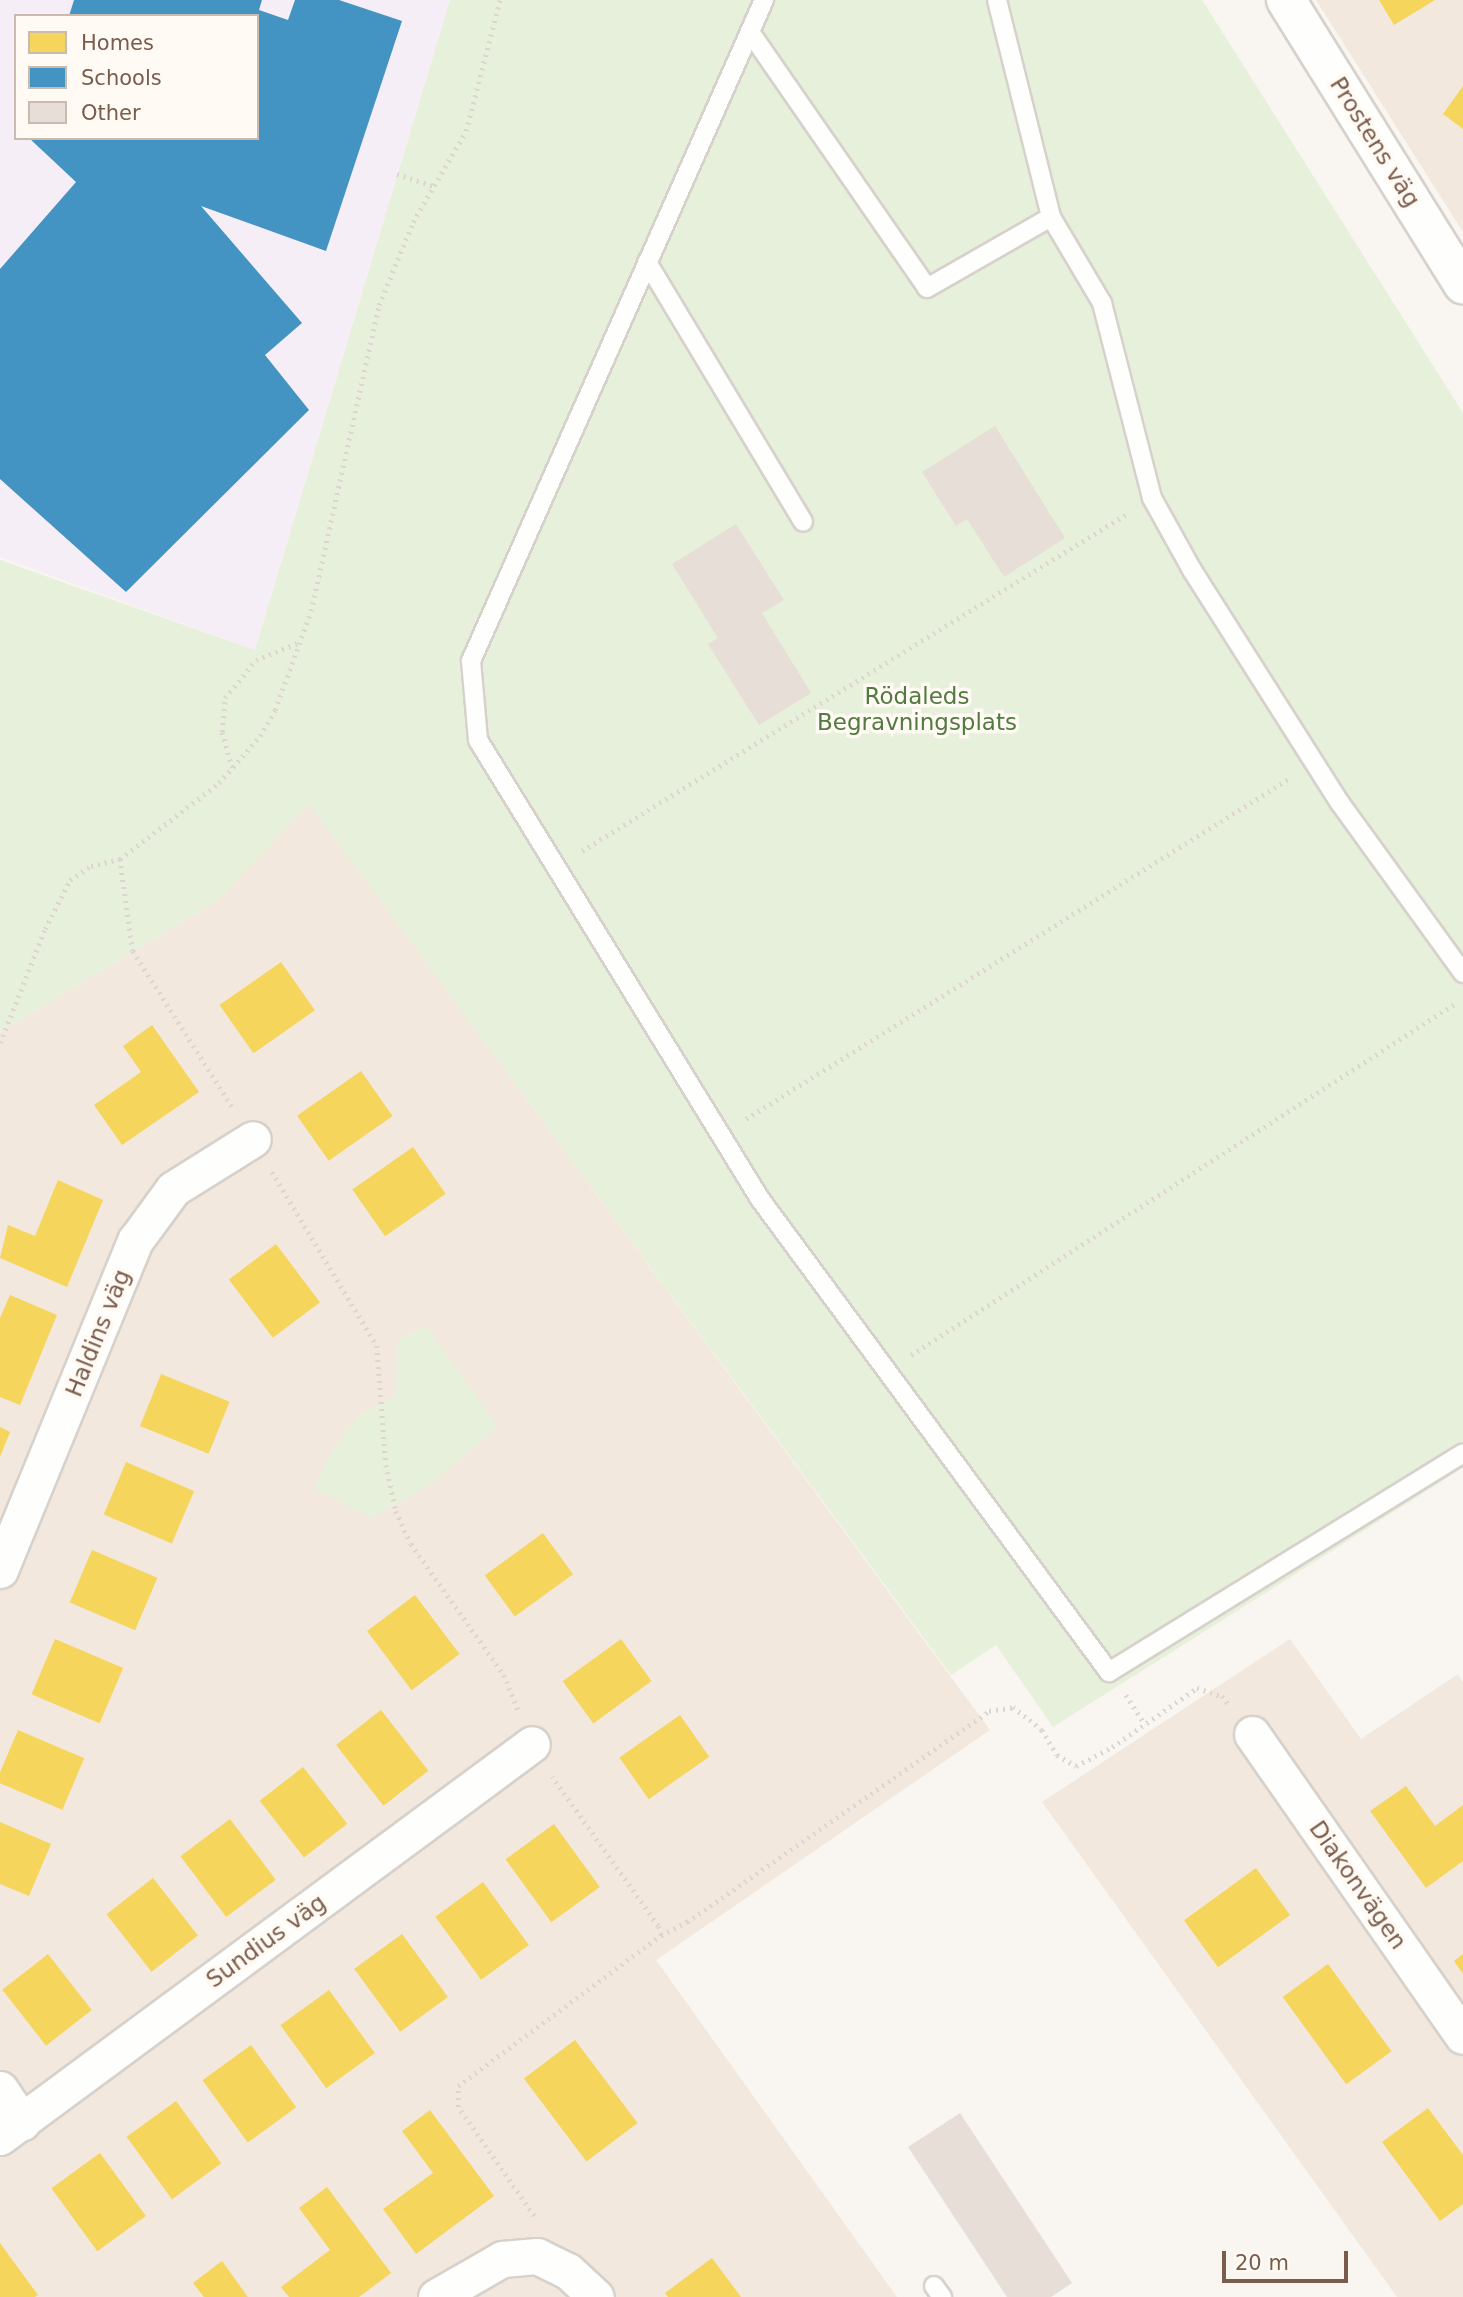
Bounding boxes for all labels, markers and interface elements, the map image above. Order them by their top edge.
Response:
legend [14,14,259,140]
text: Homes [81,31,154,55]
text: Schools [81,66,162,90]
street label: Prostens väg [1324,72,1426,212]
text: Other [81,101,141,125]
park label: Rödaleds Begravningsplats [817,682,1017,736]
street label: Haldins väg [60,1265,136,1401]
street label: Diakonvägen [1304,1815,1412,1955]
street label: Sundius väg [201,1888,331,1994]
scale bar [1225,2238,1351,2282]
text: 20 m [1235,2251,1289,2275]

